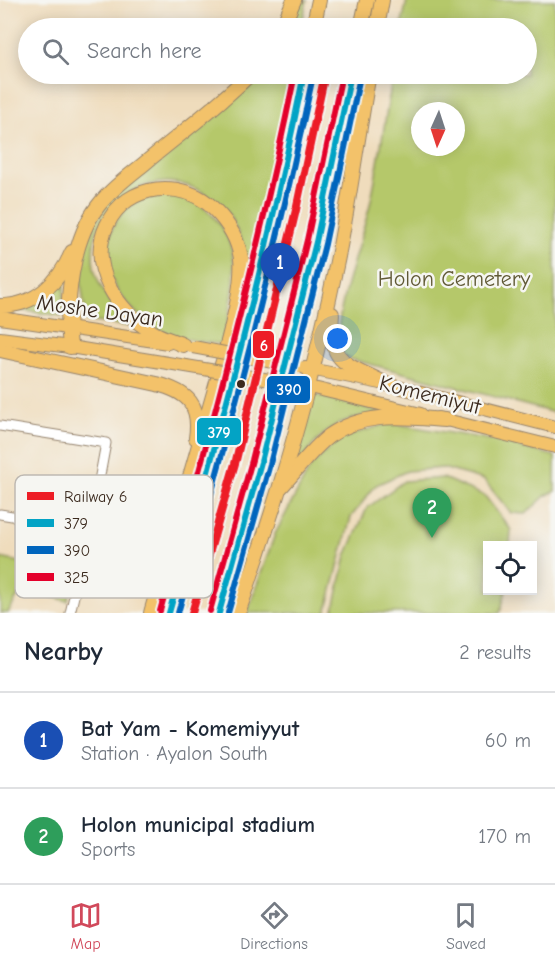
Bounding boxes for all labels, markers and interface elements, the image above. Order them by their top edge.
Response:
search box [18,18,537,84]
icon: search [39,35,72,68]
text: Search here [87,38,202,64]
north arrow [411,102,465,156]
pin: 1 [260,244,300,293]
park label: Holon Cemetery [378,266,530,292]
street label: Moshe Dayan [35,289,165,333]
your location [323,324,352,353]
line badge: 6 [252,330,275,359]
text: 6 [260,337,268,355]
street label: Komemiyut [377,370,484,420]
line badge: 390 [266,375,311,404]
unlabelled marker [235,378,247,390]
text: 390 [276,381,302,399]
line badge: 379 [196,417,242,446]
text: 379 [207,424,231,442]
legend [15,475,213,598]
text: Railway 6 [64,488,127,506]
pin: 2 [412,488,452,538]
text: 379 [64,515,88,533]
map controls [483,541,537,595]
button: locate [483,541,537,595]
text: 390 [64,542,90,560]
text: 325 [64,569,89,587]
text: Nearby [24,637,103,667]
text: 2 results [459,641,531,664]
text: Bat Yam - Komemiyyut [81,716,299,742]
text: 1 [40,729,47,752]
text: 60 m [485,729,531,752]
text: Station · Ayalon South [81,742,268,765]
text: Holon municipal stadium [81,812,315,838]
text: 2 [39,825,48,848]
text: 170 m [478,825,531,848]
text: Sports [81,838,135,861]
tab: Map [69,899,102,953]
tab: Directions [240,899,308,953]
tab: Saved [446,899,486,953]

